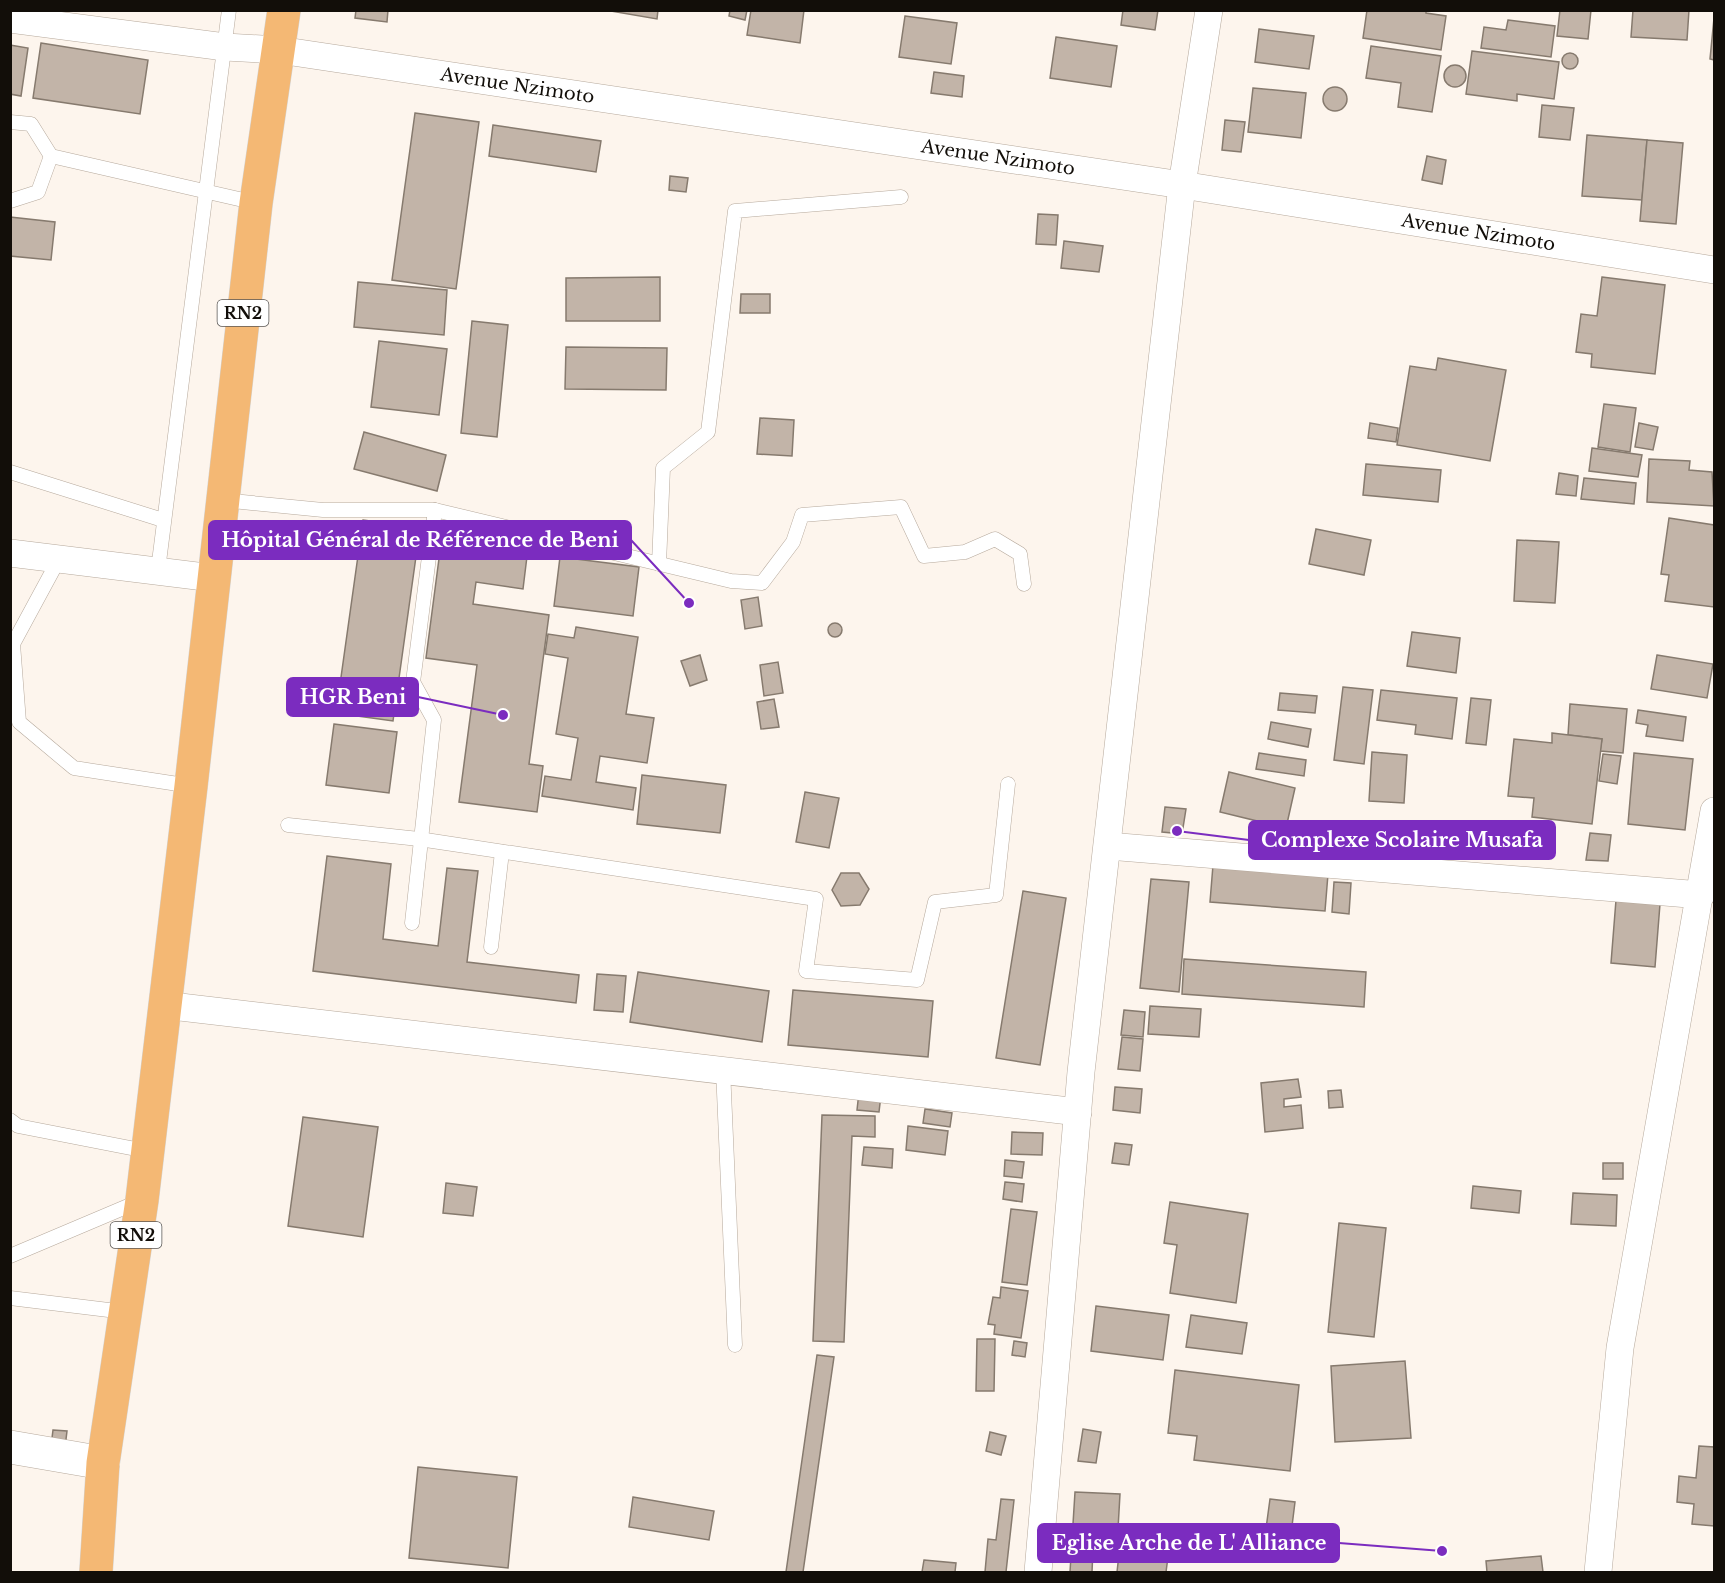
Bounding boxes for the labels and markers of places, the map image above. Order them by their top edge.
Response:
callout: Hôpital Général de Référence de Beni [209,521,631,559]
callout: HGR Beni [287,678,418,716]
callout: Complexe Scolaire Musafa [1249,821,1555,859]
callout: Eglise Arche de L' Alliance [1038,1524,1339,1562]

